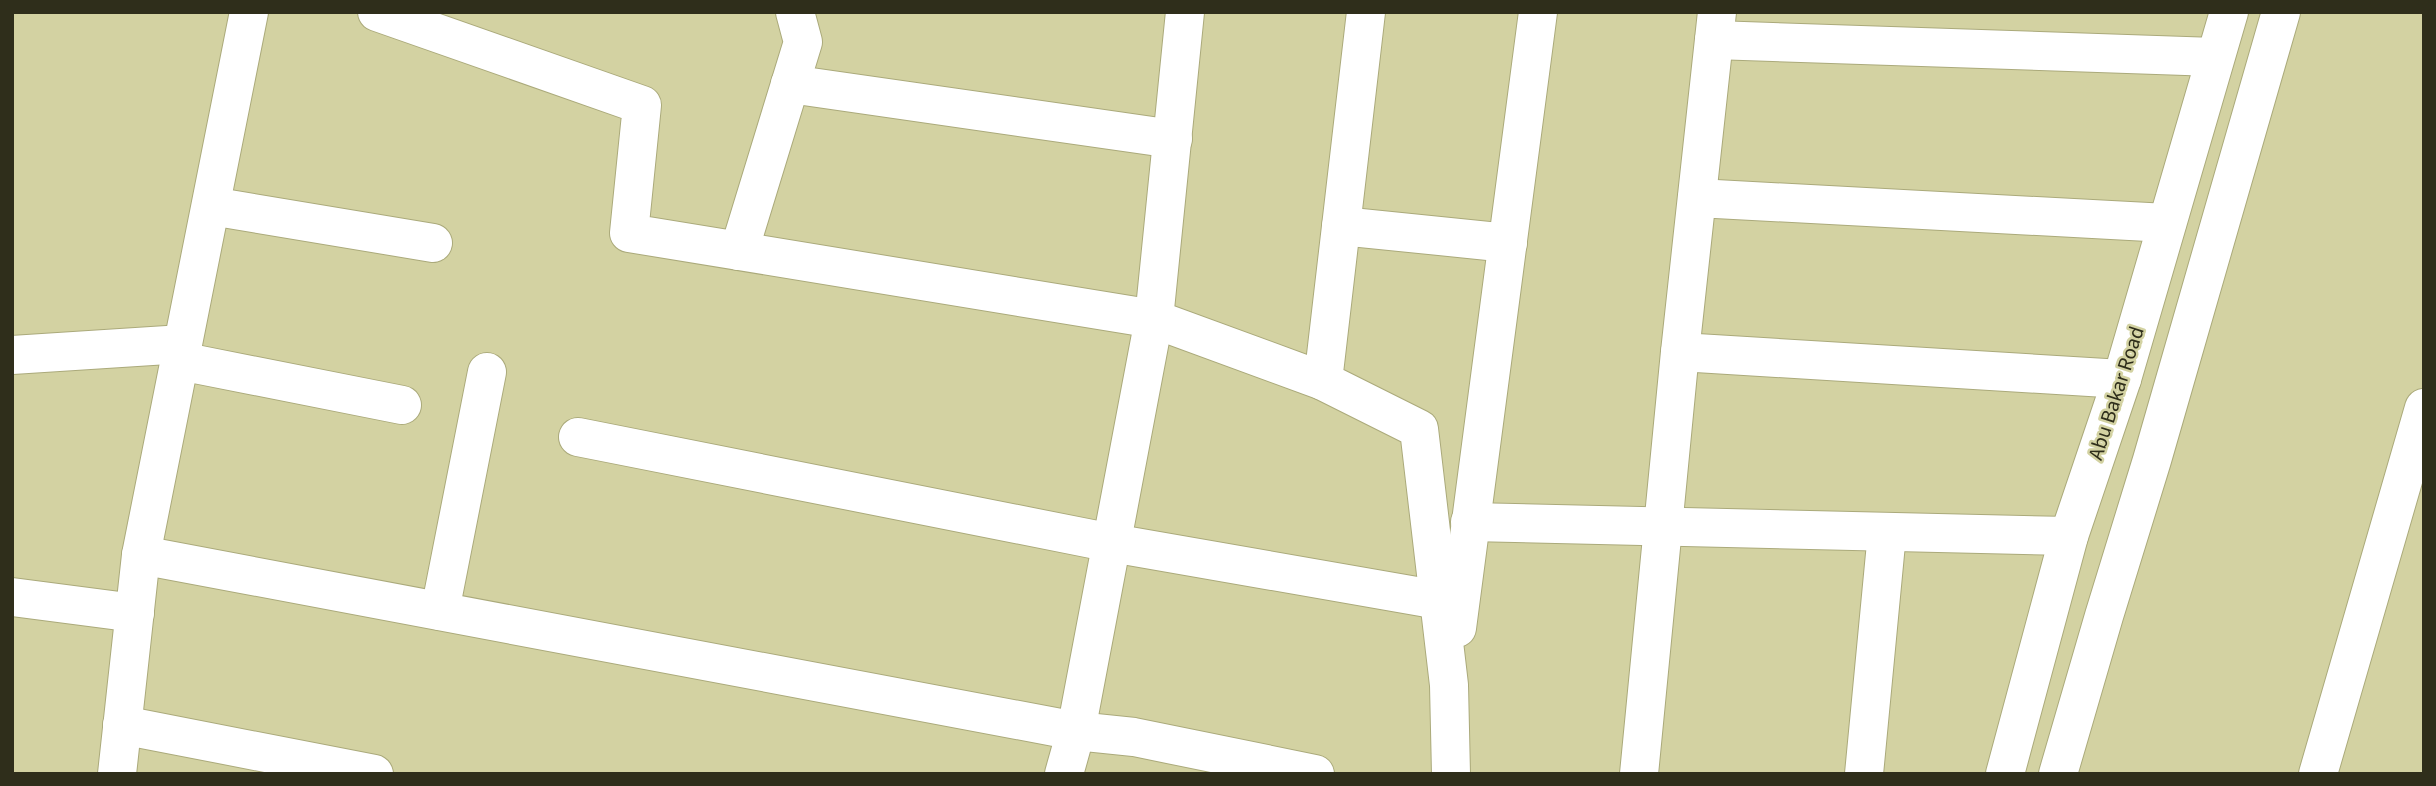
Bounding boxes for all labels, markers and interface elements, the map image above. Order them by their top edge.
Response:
street label: Abu Bakar Road [2080,322,2152,464]

